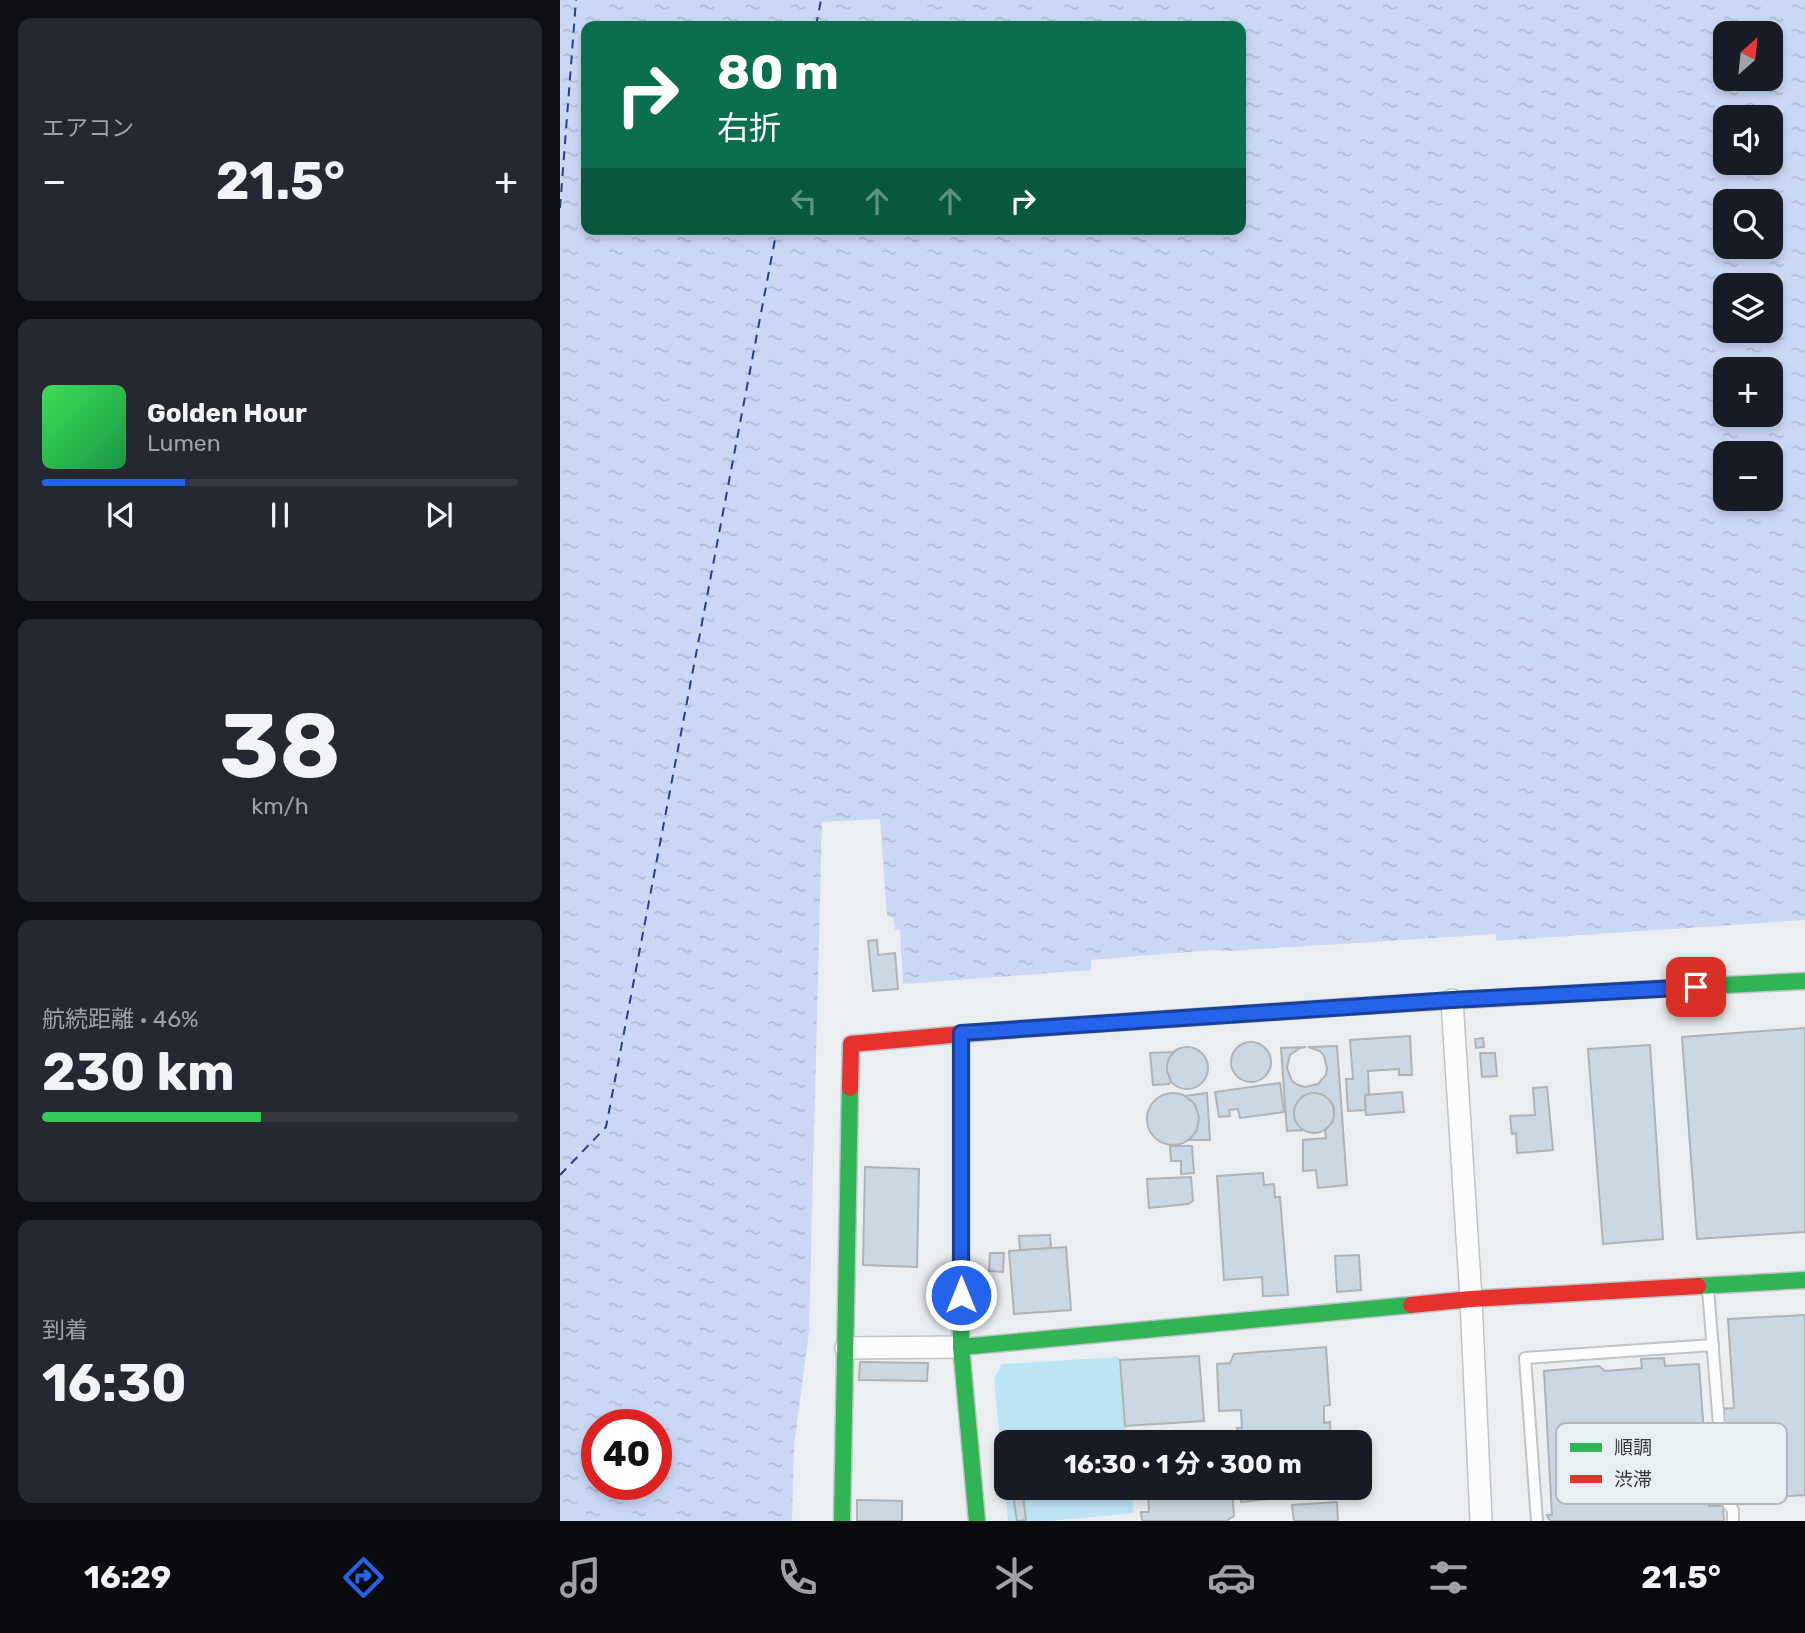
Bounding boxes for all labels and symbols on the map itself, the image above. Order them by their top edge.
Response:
north arrow [1713,21,1783,91]
pin [1666,957,1726,1017]
position arrow [924,1258,998,1332]
speed limit sign: 40 [581,1409,672,1500]
legend [1556,1423,1787,1504]
text: 順調 [1614,1436,1652,1459]
text: 渋滞 [1614,1468,1652,1491]

